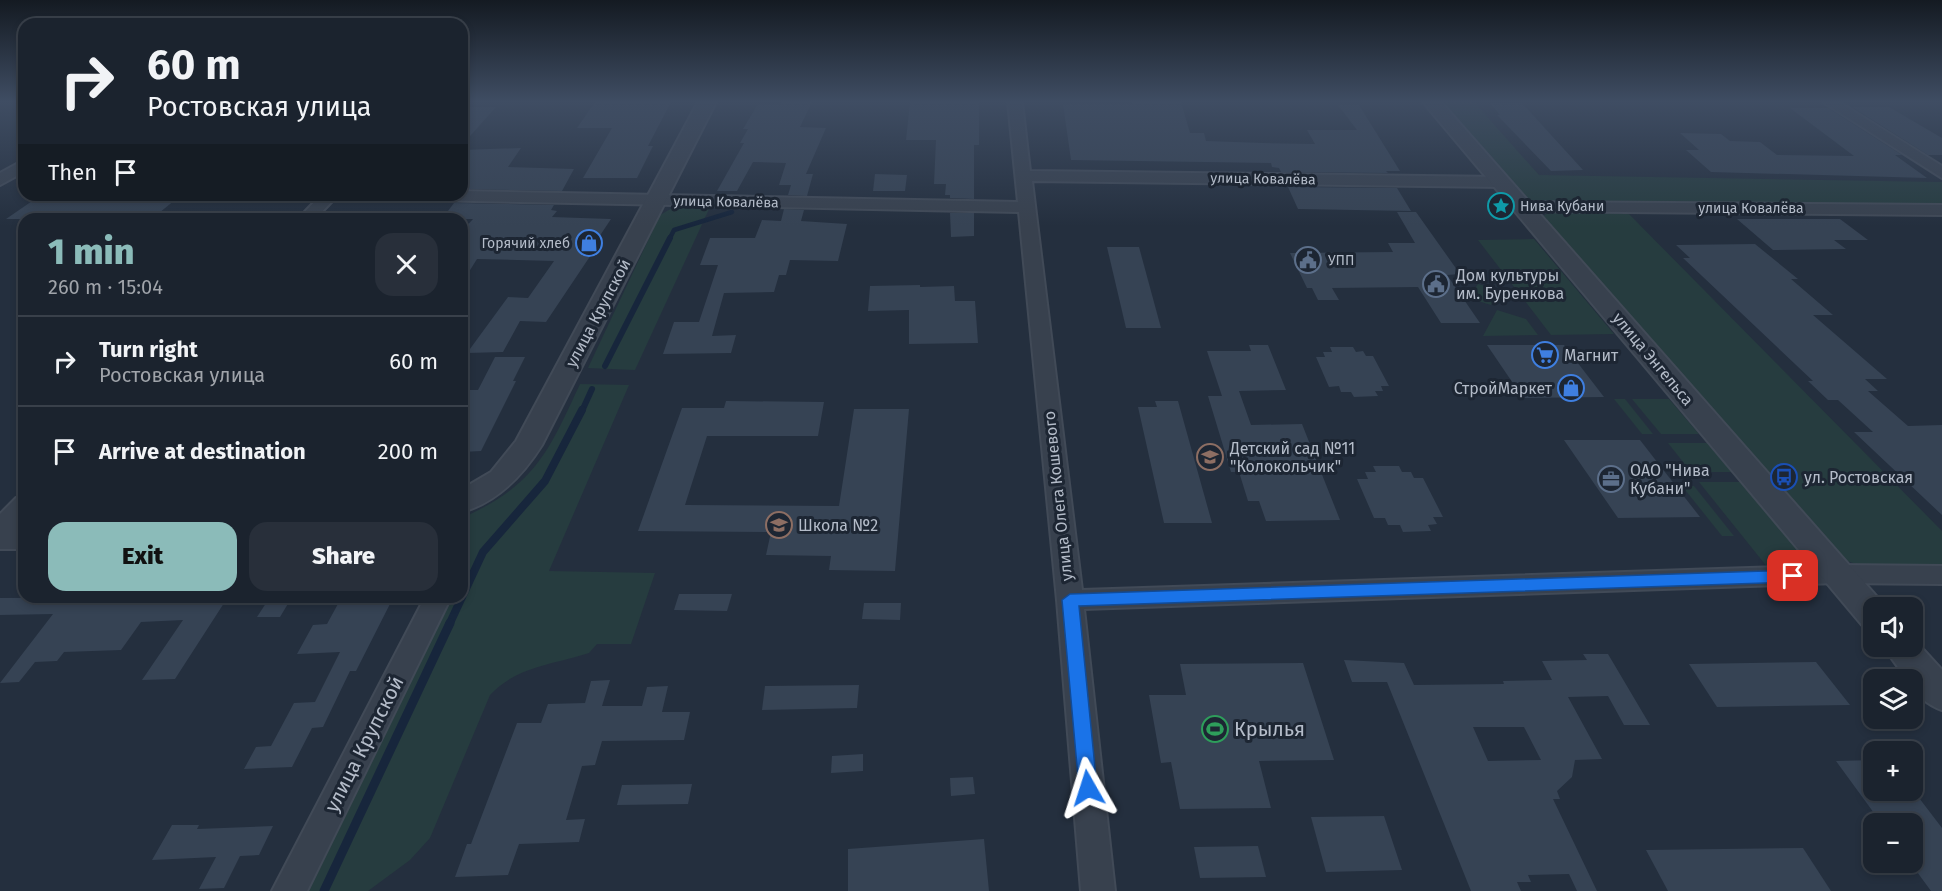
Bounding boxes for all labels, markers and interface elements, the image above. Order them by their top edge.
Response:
text: 60 m [147,40,241,90]
icon: right [48,42,126,120]
text: Ростовская улица [147,91,371,123]
icon: arrive [109,156,142,189]
text: Then [48,159,97,186]
street label: улица Ковалёва [1210,170,1316,188]
place icon: Нива Кубани [1486,191,1516,221]
street label: улица Ковалёва [673,193,779,211]
place label: Нива Кубани [1520,198,1604,215]
street label: улица Ковалёва [1698,200,1804,217]
shop icon: Горячий хлеб [574,228,604,258]
text: 1 min [48,230,134,274]
button: close [375,233,438,296]
place label: Горячий хлеб [481,235,570,252]
public building icon: УПП [1293,245,1323,275]
place label: УПП [1328,252,1354,269]
street label: улица Крупской [562,256,634,370]
place label: Дом культуры им. Буренкова [1455,266,1564,303]
public building icon: Дом культуры им. Буренкова [1421,269,1451,299]
text: 260 m · 15:04 [48,275,163,299]
street label: улица Энгельса [1609,309,1697,409]
text: Turn right [99,336,198,363]
supermarket icon: Магнит [1530,340,1560,370]
icon: right [48,345,81,378]
place label: Магнит [1564,346,1619,365]
text: 60 m [389,348,438,375]
text: Ростовская улица [99,363,265,387]
shop icon: СтройМаркет [1556,373,1586,403]
place label: СтройМаркет [1454,379,1553,398]
street label: улица Олега Кошевого [1040,410,1076,582]
icon: arrive [48,435,81,468]
text: Arrive at destination [99,438,306,465]
text: 200 m [378,438,438,465]
place label: Детский сад №11 "Колокольчик" [1229,439,1355,476]
school or university icon: Детский сад №11 "Колокольчик" [1195,442,1225,472]
place label: ОАО "Нива Кубани" [1630,461,1710,498]
bus stop icon: ул. Ростовская [1769,462,1799,492]
office icon: ОАО "Нива Кубани" [1596,464,1626,494]
place label: ул. Ростовская [1804,468,1913,487]
school or university icon: Школа №2 [764,510,794,540]
place label: Школа №2 [798,516,878,535]
button: Exit [48,522,237,591]
button: Share [249,522,438,591]
pin [1767,550,1818,601]
icon: arrive [1776,559,1809,592]
map controls [1863,597,1923,873]
button: sound [1863,597,1923,657]
button: layers [1863,669,1923,729]
street label: улица Крупской [319,672,409,816]
sports icon: Крылья [1200,714,1230,744]
place label: Крылья [1234,717,1305,741]
button: + [1863,741,1923,801]
position arrow [1056,756,1120,820]
button: − [1863,813,1923,873]

